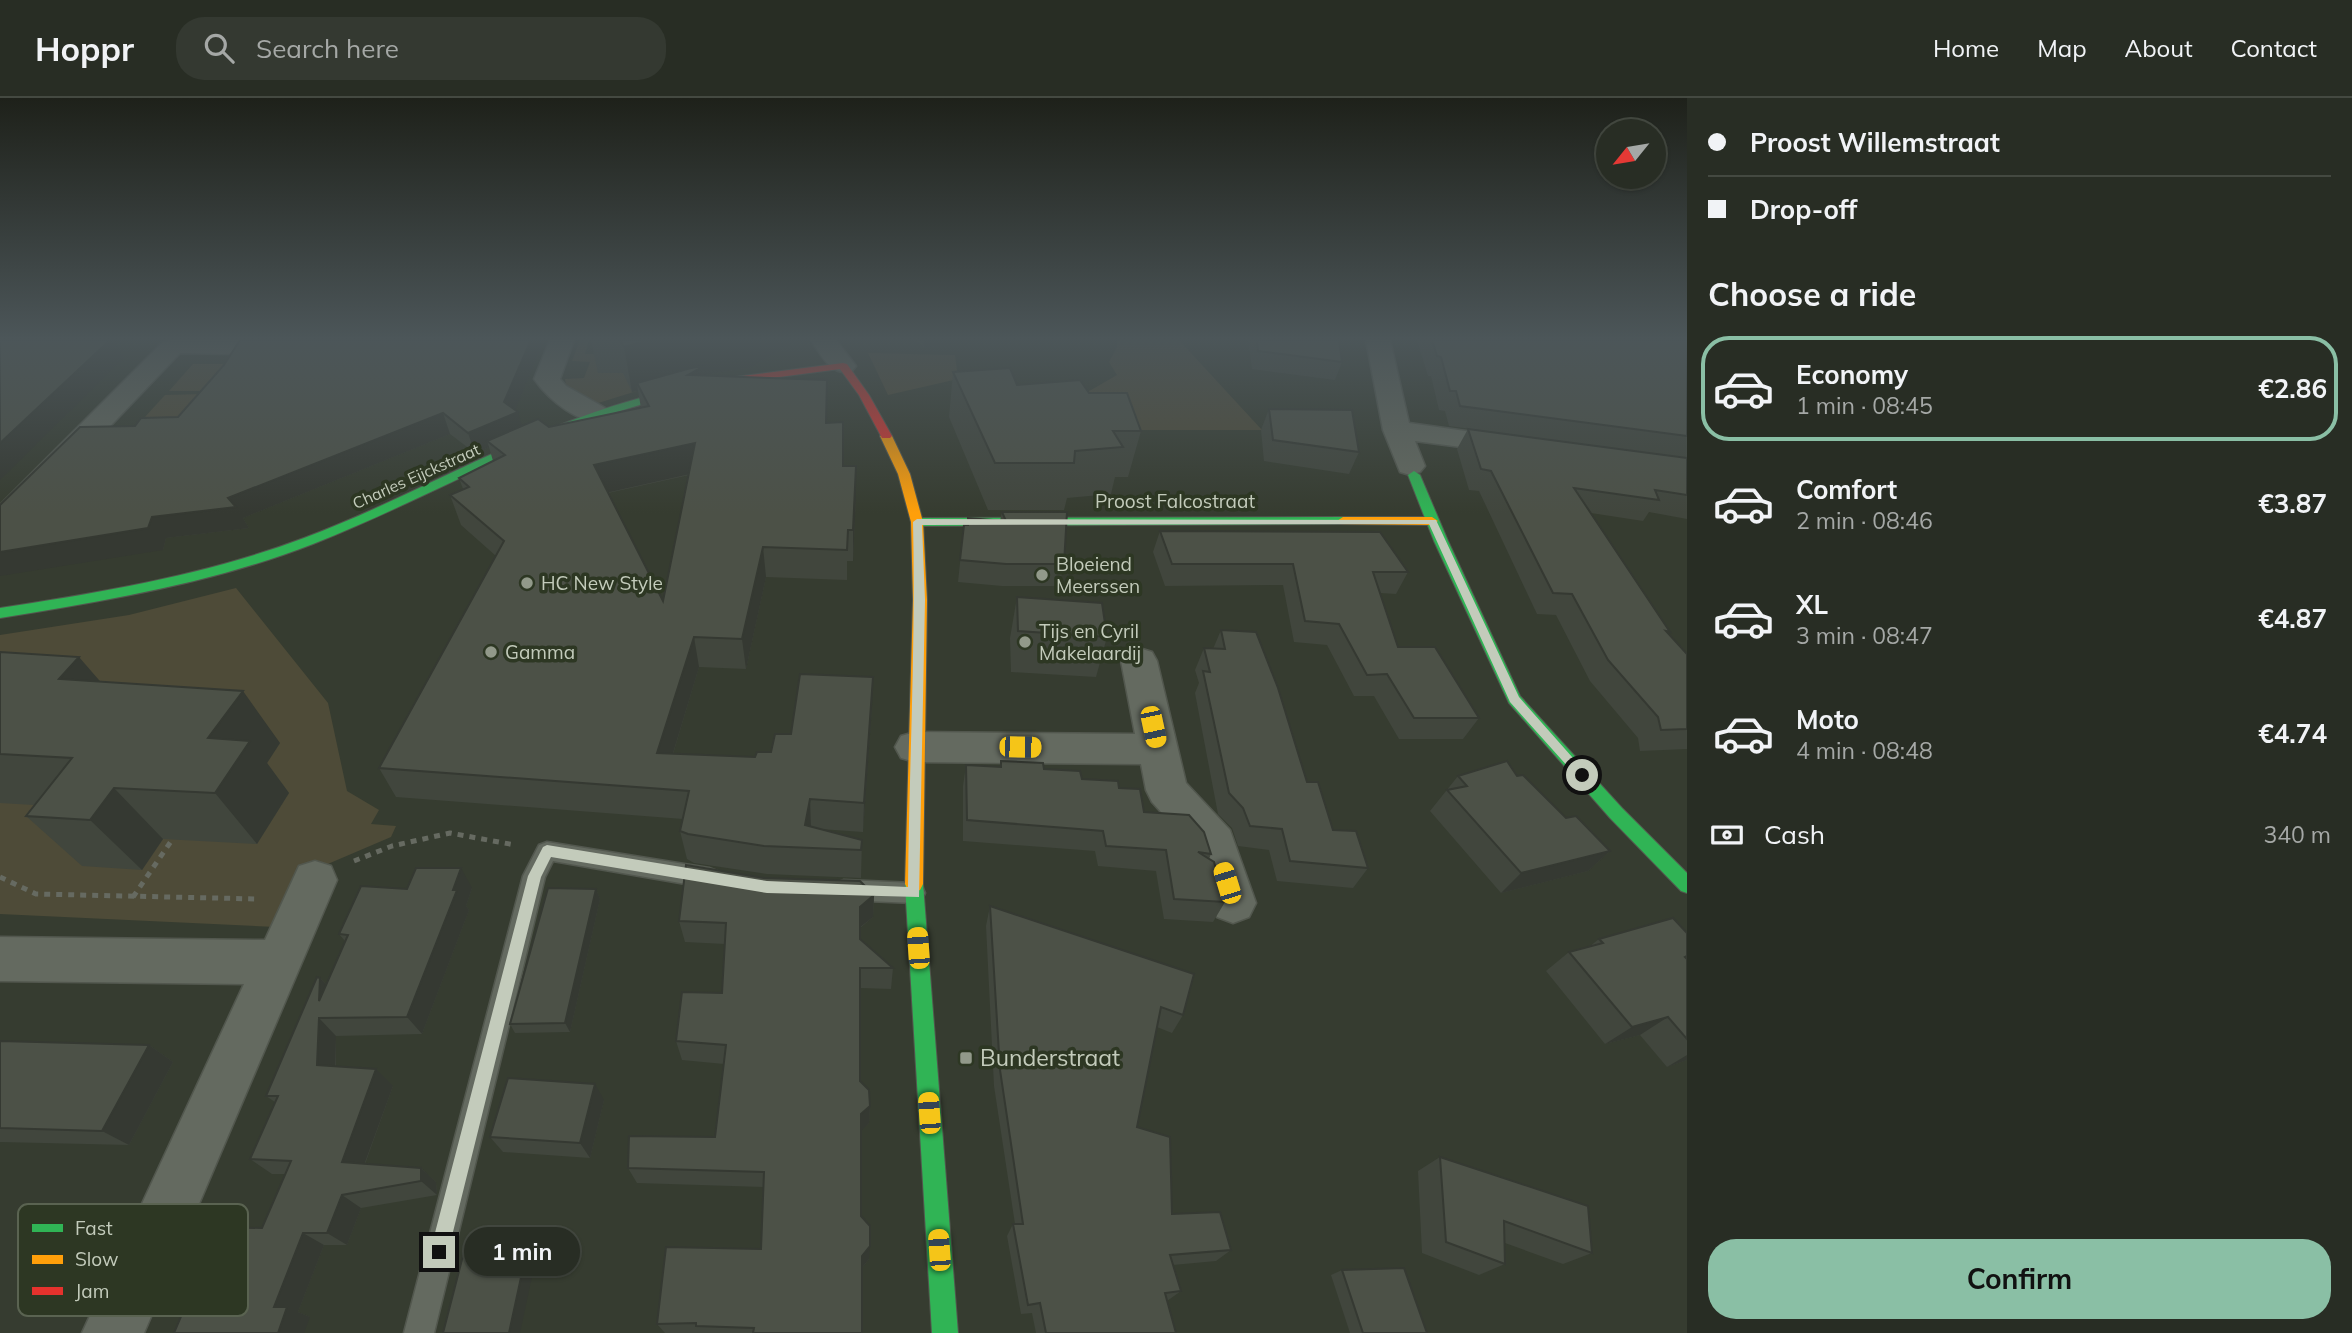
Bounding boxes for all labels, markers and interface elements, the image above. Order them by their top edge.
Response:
search box [176,17,666,80]
text: Hoppr [35,28,134,69]
icon: search [200,29,238,67]
text: Search here [256,32,399,65]
text: Home [1933,33,1999,63]
text: Map [2037,33,2087,63]
text: About [2125,33,2193,63]
text: Contact [2231,33,2317,63]
north arrow [1596,119,1666,189]
map controls [1596,119,1666,189]
text: Proost Willemstraat [1750,126,2000,159]
text: Drop-off [1750,193,1857,226]
text: Choose a ride [1708,274,1916,314]
icon: car [1712,357,1775,420]
text: Economy [1796,358,1908,391]
text: €2.86 [2258,372,2327,405]
text: 1 min · 08:45 [1796,391,1933,420]
street label: Charles Eijckstraat [349,439,483,513]
icon: car [1712,472,1775,535]
text: Comfort [1796,473,1897,506]
text: €3.87 [2258,487,2327,520]
street label: Proost Falcostraat [1095,489,1255,513]
text: 2 min · 08:46 [1796,506,1933,535]
place label: Bloeiend Meerssen [1056,552,1140,598]
marker: Bloeiend Meerssen [1034,567,1050,583]
place label: HC New Style [541,571,663,595]
marker: HC New Style [519,575,535,591]
icon: car [1712,587,1775,650]
text: XL [1796,588,1828,621]
text: €4.87 [2258,602,2327,635]
place label: Tijs en Cyril Makelaardij [1039,619,1141,665]
text: 3 min · 08:47 [1796,621,1933,650]
marker: Tijs en Cyril Makelaardij [1017,634,1033,650]
place label: Gamma [505,640,575,664]
marker: Gamma [483,644,499,660]
icon: car [1712,702,1775,765]
text: Moto [1796,703,1859,736]
car [1139,704,1168,750]
text: €4.74 [2258,717,2327,750]
car [999,736,1042,758]
text: 4 min · 08:48 [1796,736,1933,765]
route start [1566,759,1598,791]
icon: cash [1708,816,1746,854]
text: Cash [1764,818,1825,851]
text: 340 m [2263,820,2331,849]
car [1211,860,1244,906]
car [907,926,930,970]
place label: Bunderstraat [980,1043,1120,1072]
marker: Bunderstraat [958,1050,974,1066]
car [918,1091,941,1135]
legend [18,1204,248,1316]
text: Fast [75,1216,113,1240]
callout: 1 min [464,1228,579,1276]
car [928,1228,951,1272]
route end [423,1236,455,1268]
text: 1 min [492,1237,552,1266]
button: Confirm [1708,1239,2331,1319]
text: Slow [75,1247,119,1271]
text: Jam [75,1279,109,1303]

